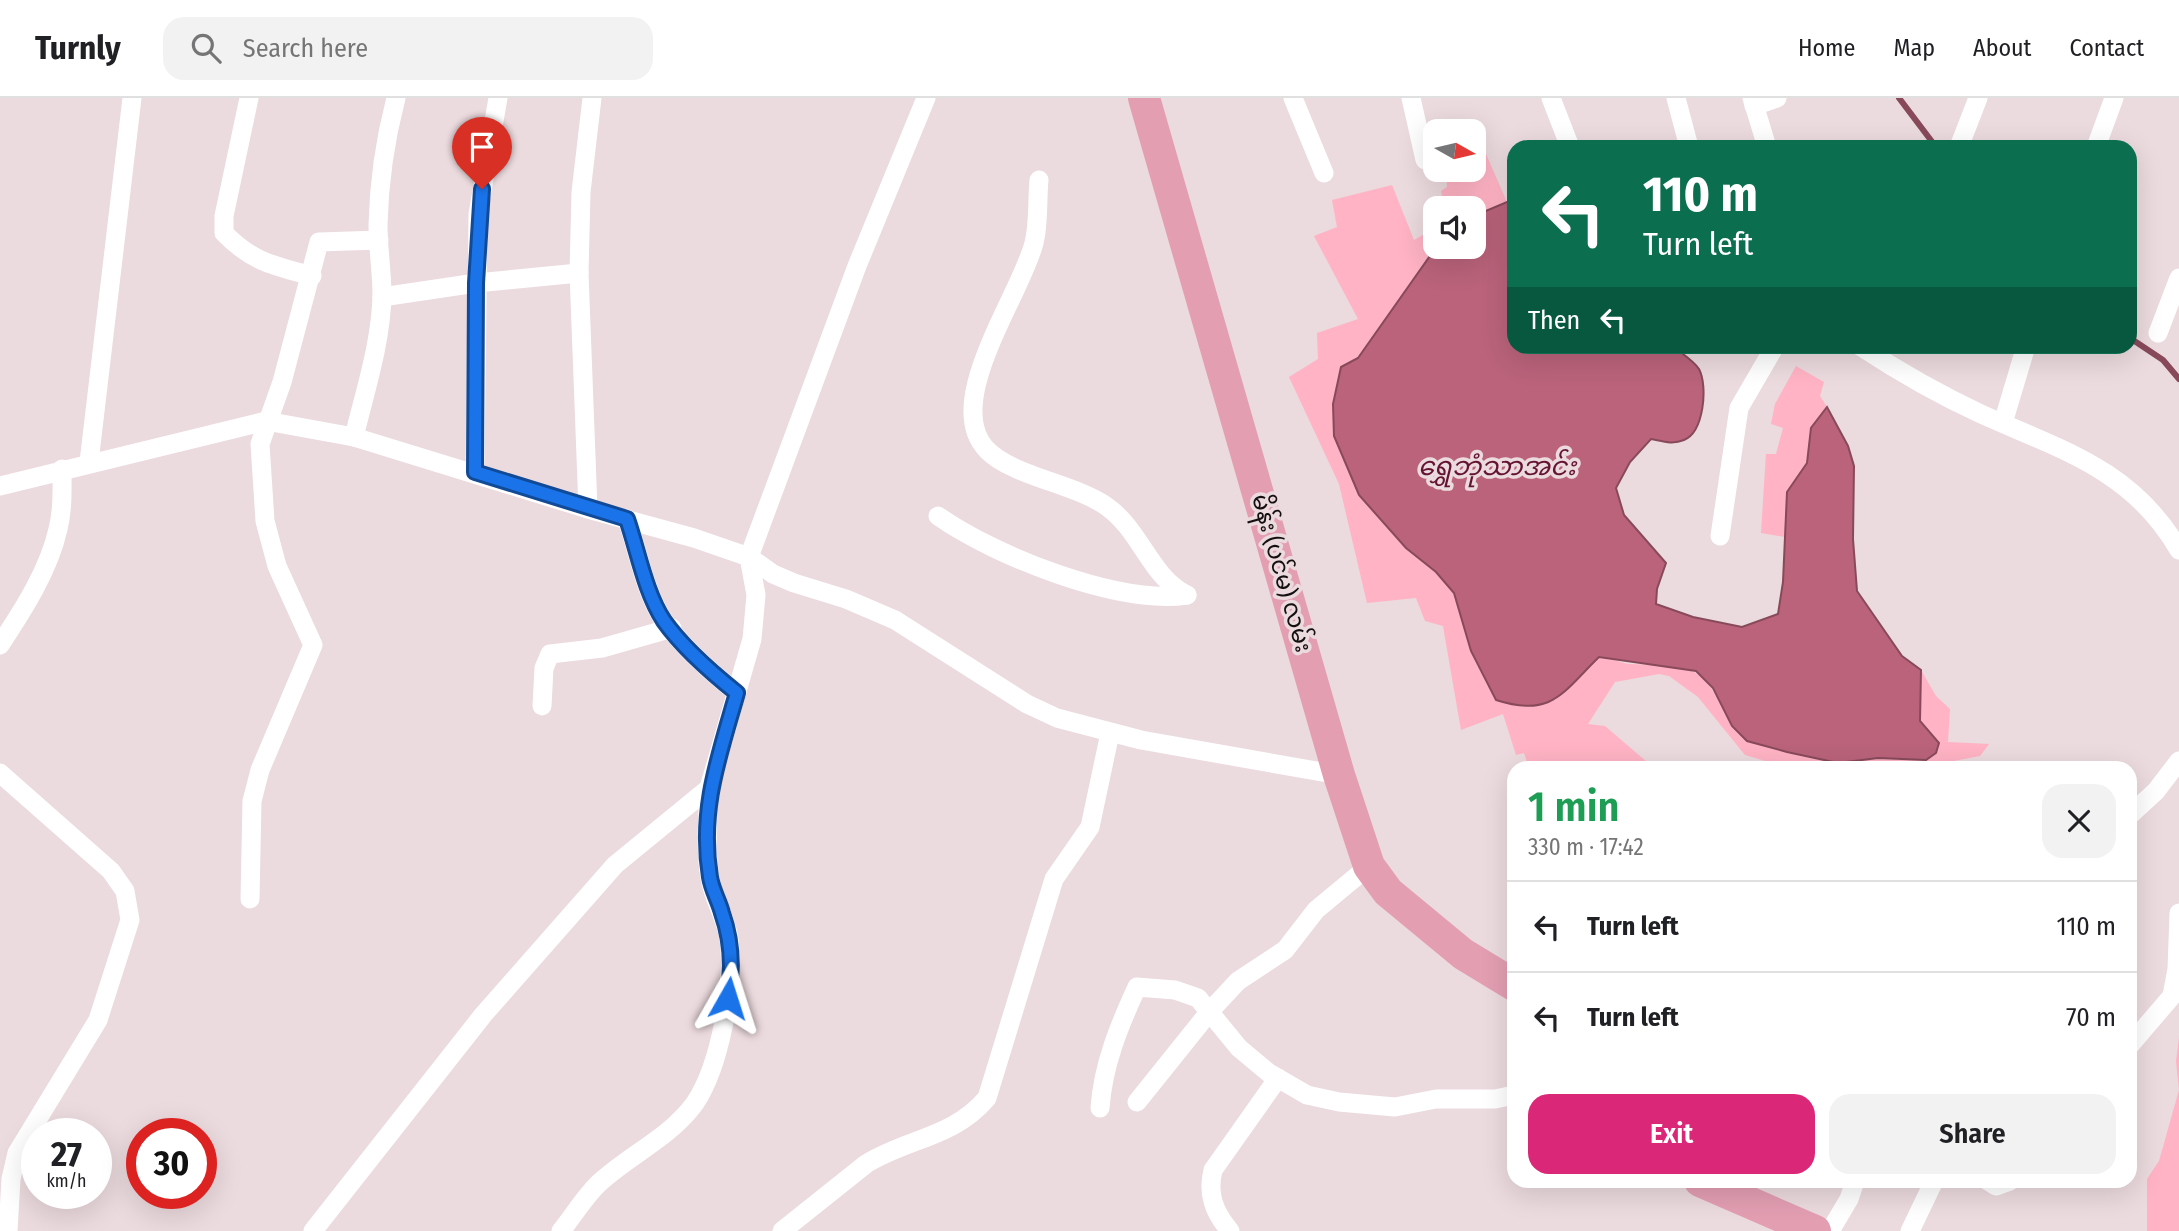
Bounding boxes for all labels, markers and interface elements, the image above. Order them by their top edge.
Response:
search box [163,17,653,80]
text: Turnly [35,28,121,68]
icon: search [187,29,225,67]
text: Search here [243,33,368,64]
text: Home [1798,34,1855,62]
text: Map [1893,34,1935,62]
text: About [1973,34,2031,62]
text: Contact [2069,34,2144,62]
pin [452,117,512,189]
north arrow [1423,119,1486,182]
map controls [1423,119,1486,259]
icon: arrive [463,128,501,166]
text: 110 m [1643,165,1758,224]
icon: left [1528,168,1619,259]
button: sound [1423,196,1486,259]
text: Turn left [1643,225,1753,263]
icon: left [1594,301,1632,339]
text: Then [1528,305,1580,336]
water label: ရွှေဘုံသာအင်း [1418,448,1578,488]
street label: မိန်း (ပင်မ) လမ်း [1241,490,1320,657]
text: 1 min [1528,782,1619,832]
button: close [2042,784,2116,858]
text: 330 m · 17:42 [1528,833,1644,861]
icon: left [1528,908,1566,946]
text: Turn left [1587,911,1679,942]
text: 110 m [2056,911,2116,942]
position arrow [691,961,765,1035]
icon: left [1528,999,1566,1037]
text: Turn left [1587,1002,1679,1033]
text: 70 m [2066,1002,2116,1033]
button: Exit [1528,1094,1815,1174]
button: Share [1829,1094,2116,1174]
speed limit sign: 30 [126,1118,217,1209]
text: 27 [51,1133,82,1175]
text: km/h [46,1170,87,1192]

